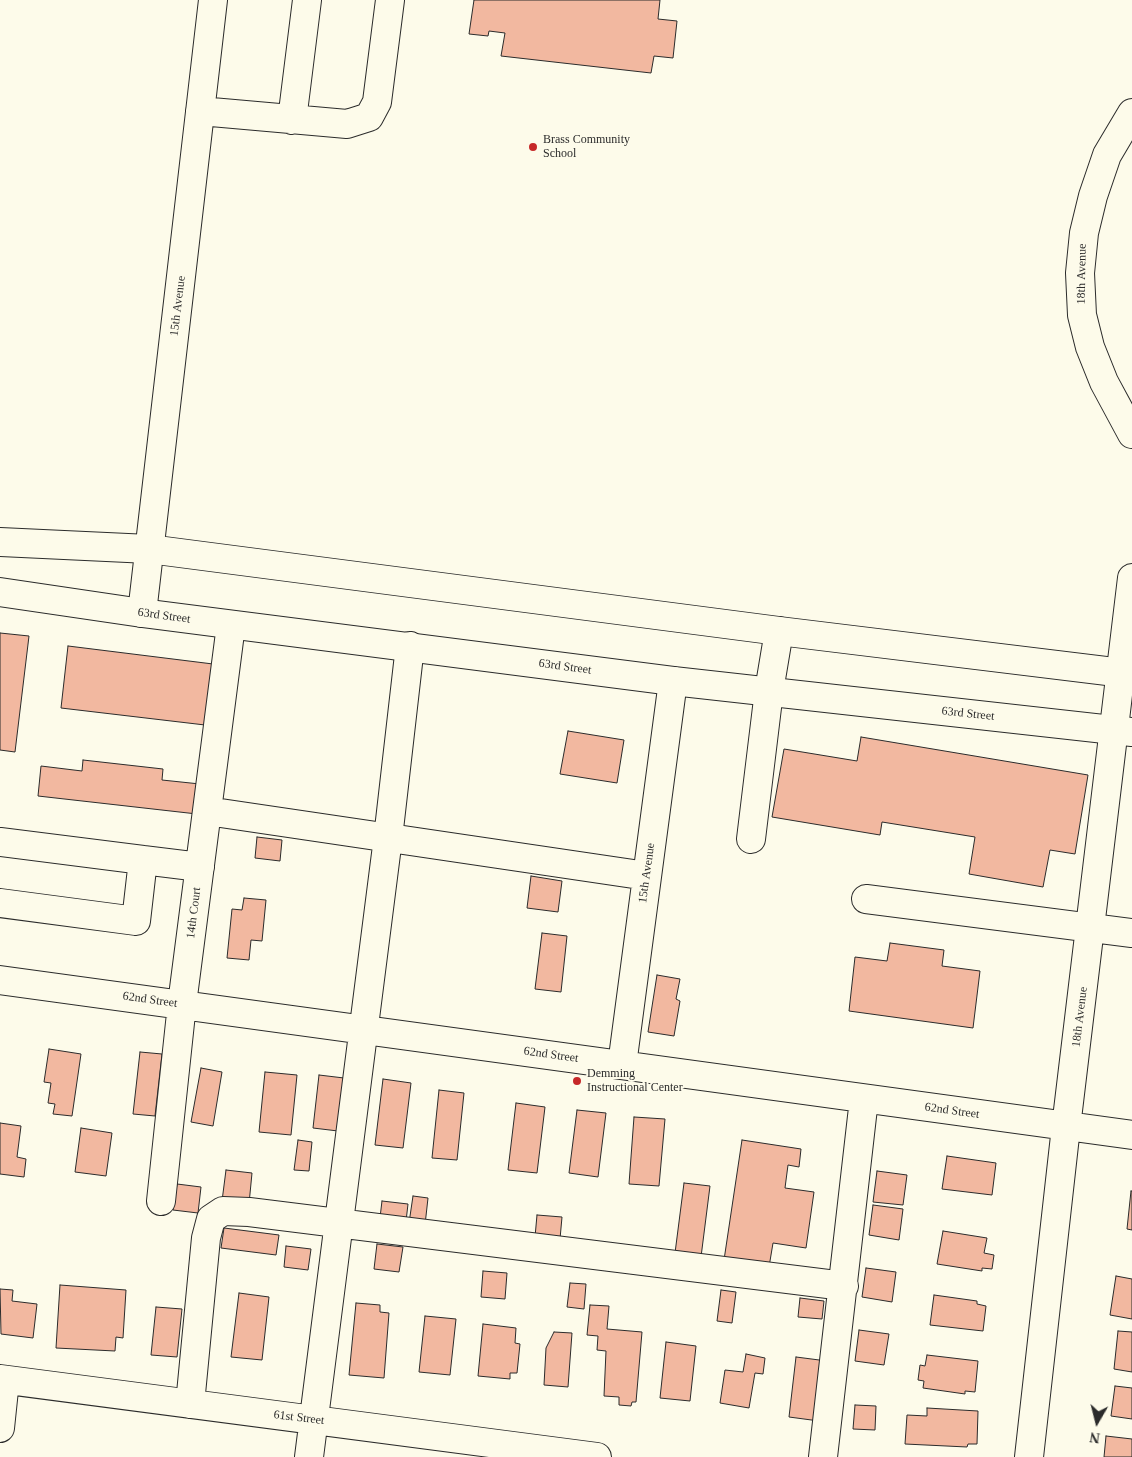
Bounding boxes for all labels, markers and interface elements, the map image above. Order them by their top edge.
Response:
place label: Brass Community School [543,133,630,161]
marker: Brass Community School [527,141,539,153]
street label: 18th Avenue [1074,243,1090,305]
street label: 15th Avenue [167,275,189,337]
street label: 63rd Street [137,605,191,627]
street label: 63rd Street [538,656,592,678]
street label: 63rd Street [941,704,995,724]
street label: 15th Avenue [636,842,658,904]
street label: 14th Court [184,886,204,940]
street label: 18th Avenue [1069,986,1091,1048]
street label: 62nd Street [122,989,178,1011]
street label: 62nd Street [523,1044,579,1066]
place label: Demming Instructional Center [587,1067,683,1095]
marker: Demming Instructional Center [571,1075,583,1087]
street label: 62nd Street [924,1100,980,1122]
north arrow [1072,1397,1122,1447]
street label: 61st Street [273,1408,325,1428]
text: N [1089,1429,1101,1445]

